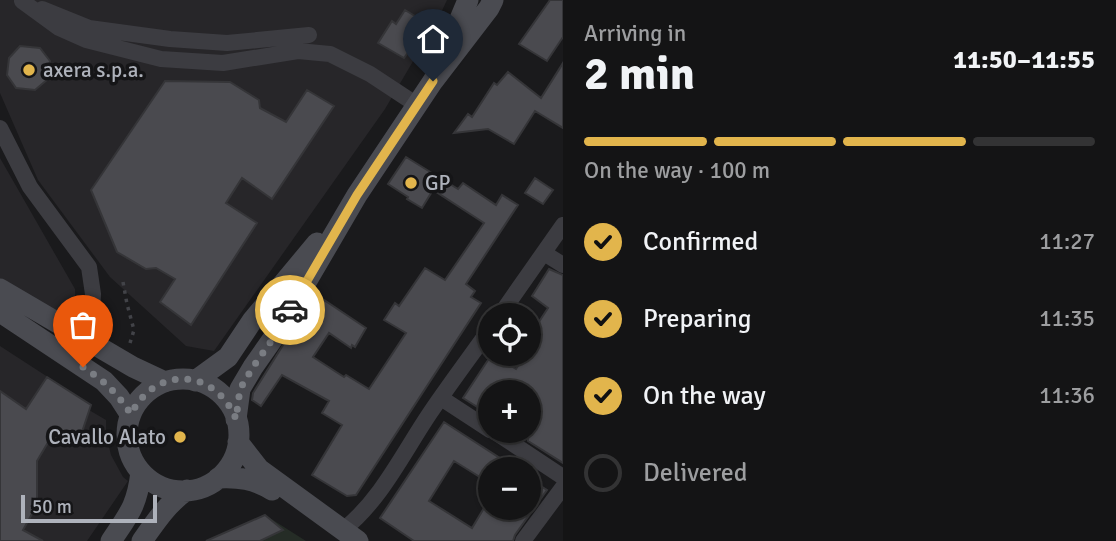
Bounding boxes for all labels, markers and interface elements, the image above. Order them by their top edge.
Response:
pin [403,9,463,81]
text: Arriving in [584,19,686,48]
icon: home [414,20,452,58]
text: 11:50–11:55 [953,44,1095,76]
text: 2 min [584,46,695,102]
place label: axera s.p.a. [43,57,144,83]
marker: axera s.p.a. [21,62,37,78]
text: On the way · 100 m [584,156,770,185]
place label: GP [425,170,451,196]
marker: GP [403,175,419,191]
icon: check [584,223,622,261]
text: Confirmed [643,226,758,258]
text: 11:27 [1039,227,1095,256]
courier [255,275,325,345]
icon: car [271,291,309,329]
pin [53,295,113,367]
icon: check [584,300,622,338]
map controls [478,303,541,520]
button: locate [478,303,541,366]
text: Preparing [643,303,751,335]
text: 11:35 [1039,304,1095,333]
icon: bag [64,306,102,344]
icon: check [584,377,622,415]
button: + [478,380,541,443]
text: On the way [643,380,766,412]
text: 11:36 [1039,381,1095,410]
place label: Cavallo Alato [48,424,166,450]
marker: Cavallo Alato [172,429,188,445]
button: − [478,457,541,520]
text: Delivered [643,457,748,489]
scale bar [21,492,158,524]
text: 50 m [32,495,72,519]

